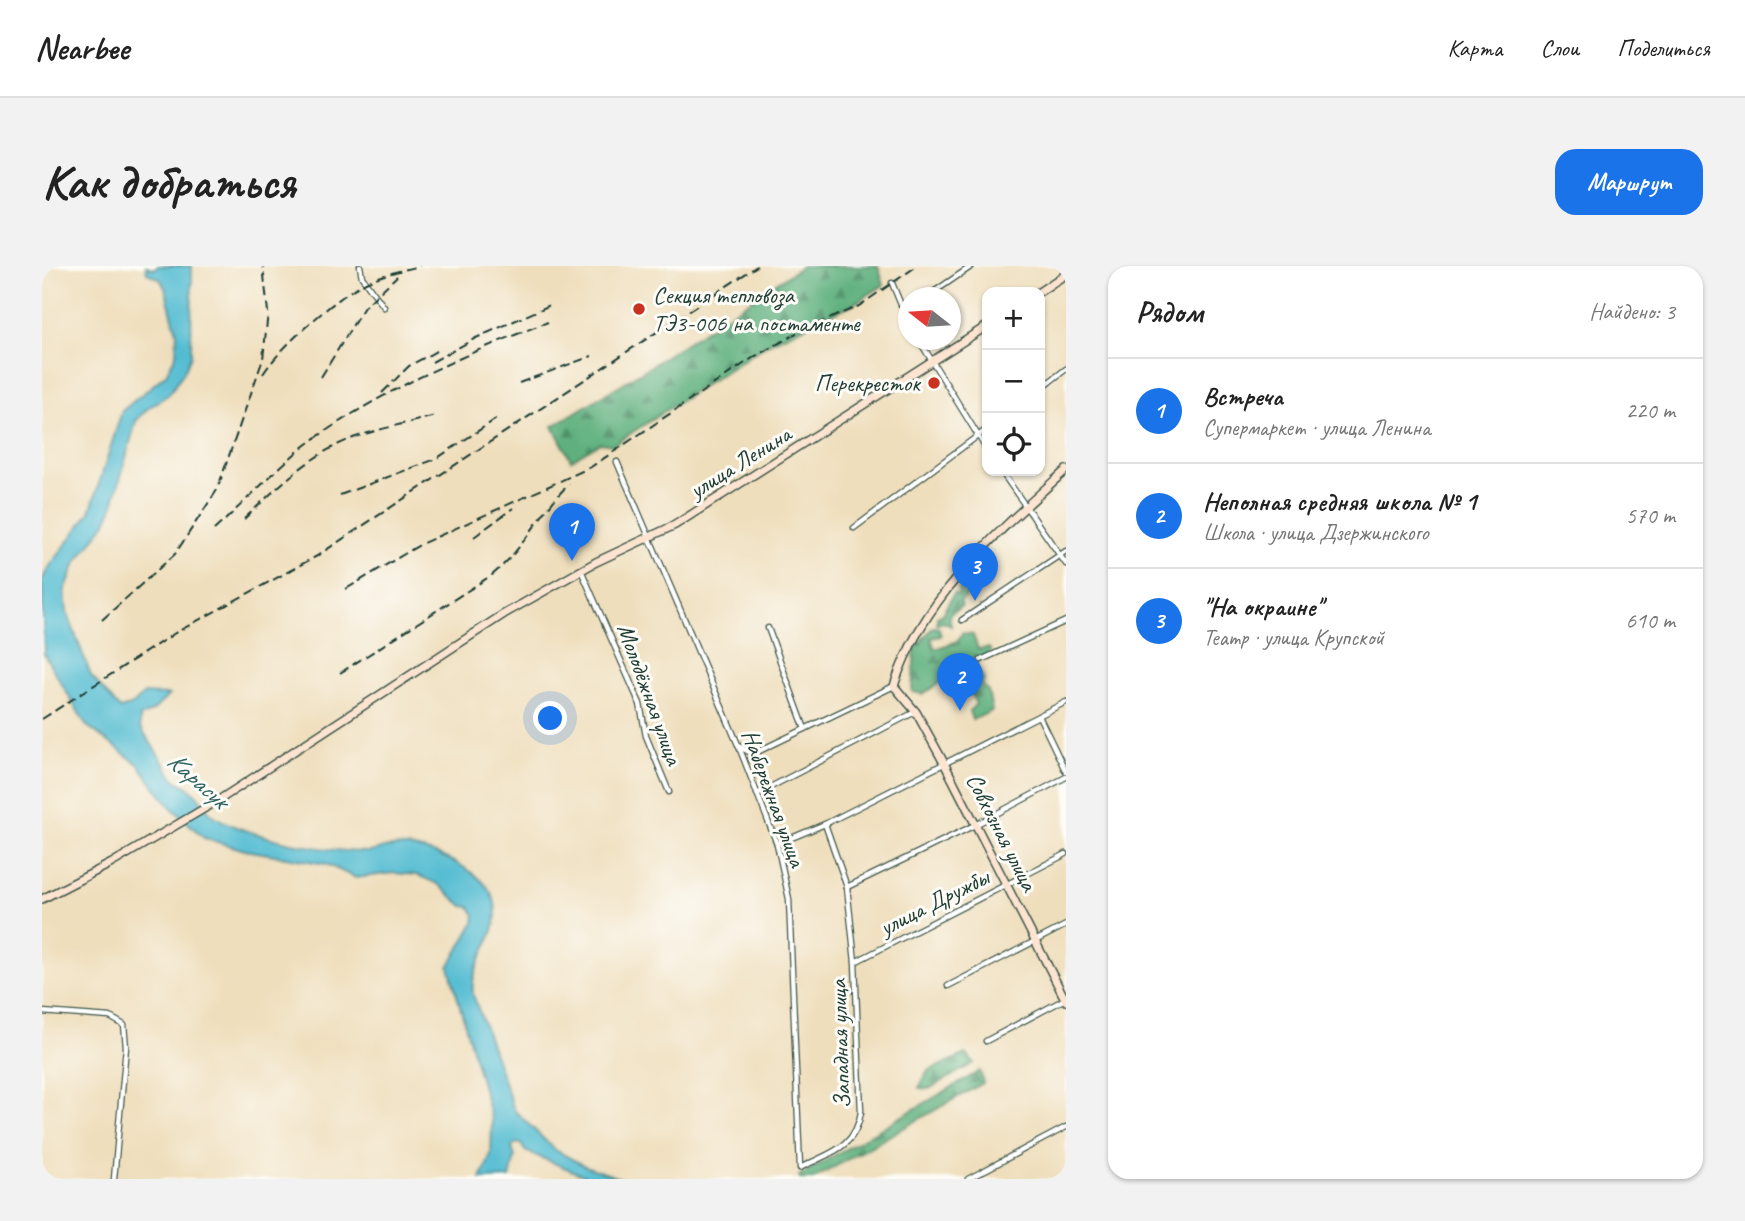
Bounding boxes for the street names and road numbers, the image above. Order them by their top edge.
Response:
street label: улица Ленина [682,418,798,506]
street label: Молодёжная улица [611,619,690,770]
street label: Набережная улица [735,725,813,872]
street label: Совхозная улица [959,768,1045,897]
street label: улица Дружбы [873,861,996,943]
street label: Западная улица [823,977,857,1109]

